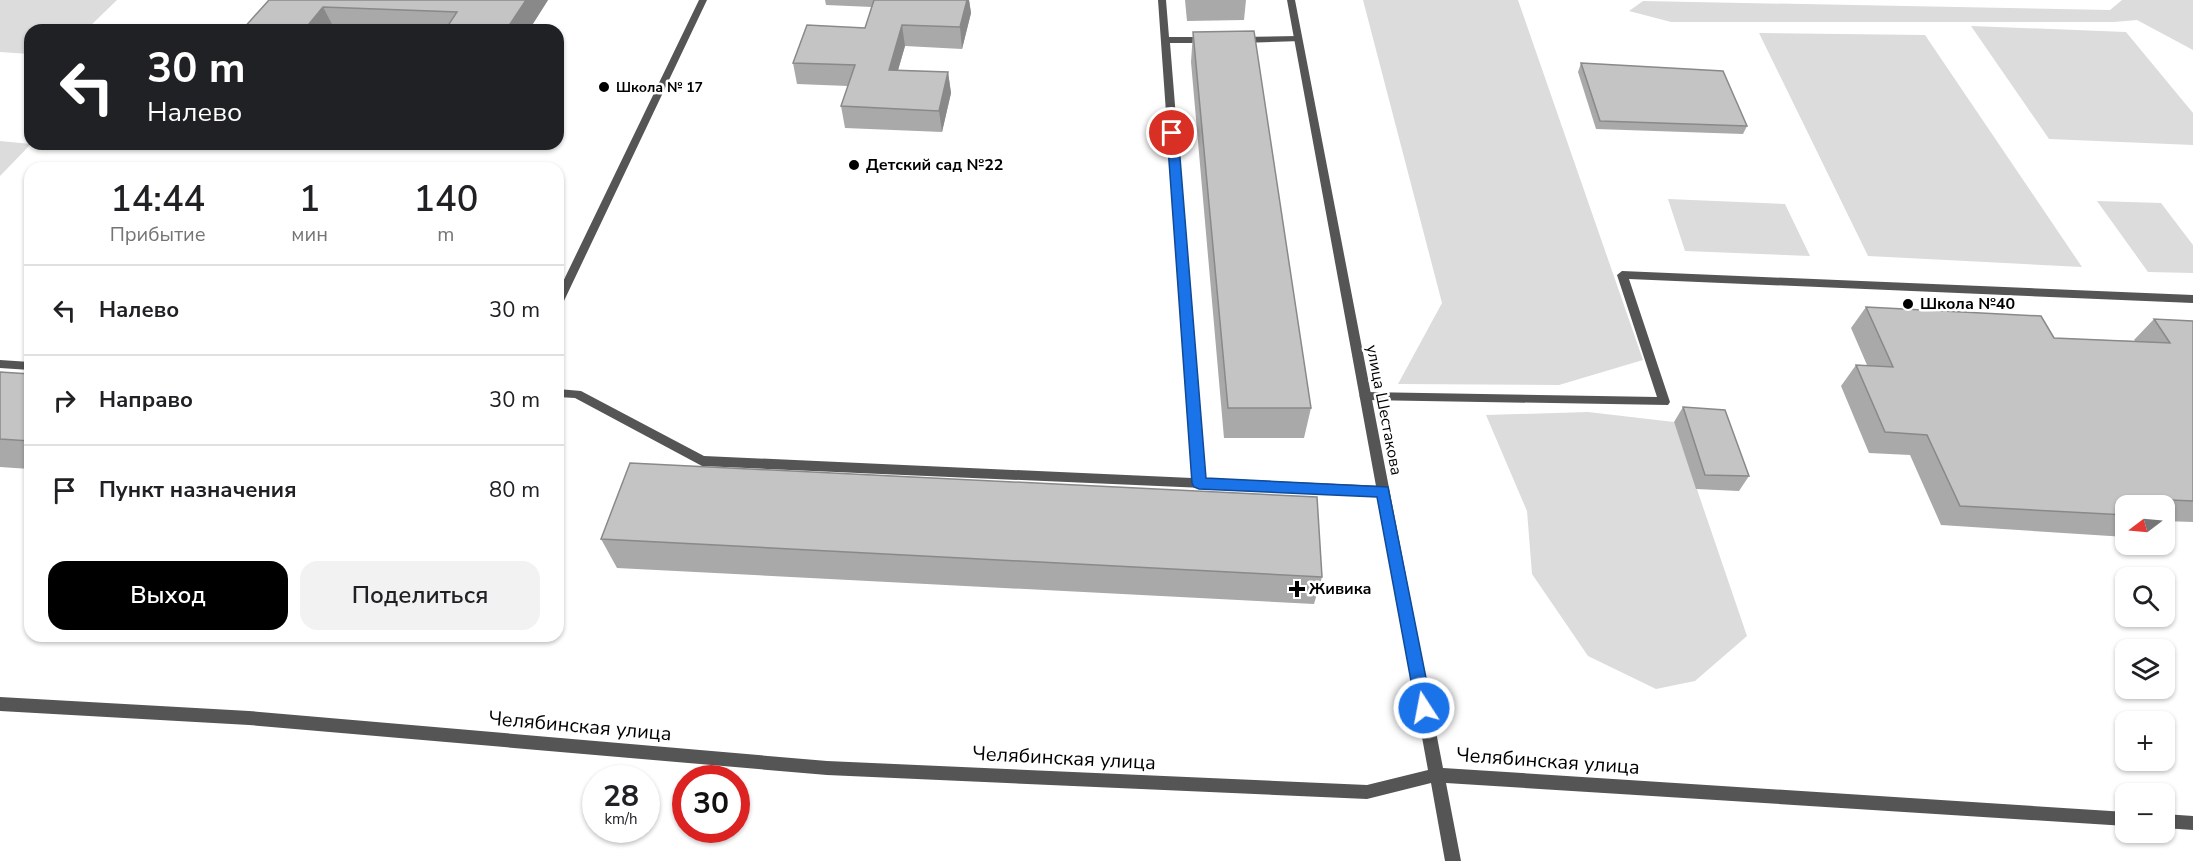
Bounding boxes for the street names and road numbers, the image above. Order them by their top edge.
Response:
street label: улица Шестакова [1361,343,1407,477]
street label: Челябинская улица [487,705,673,747]
street label: Челябинская улица [972,740,1156,776]
street label: Челябинская улица [1455,741,1641,781]

